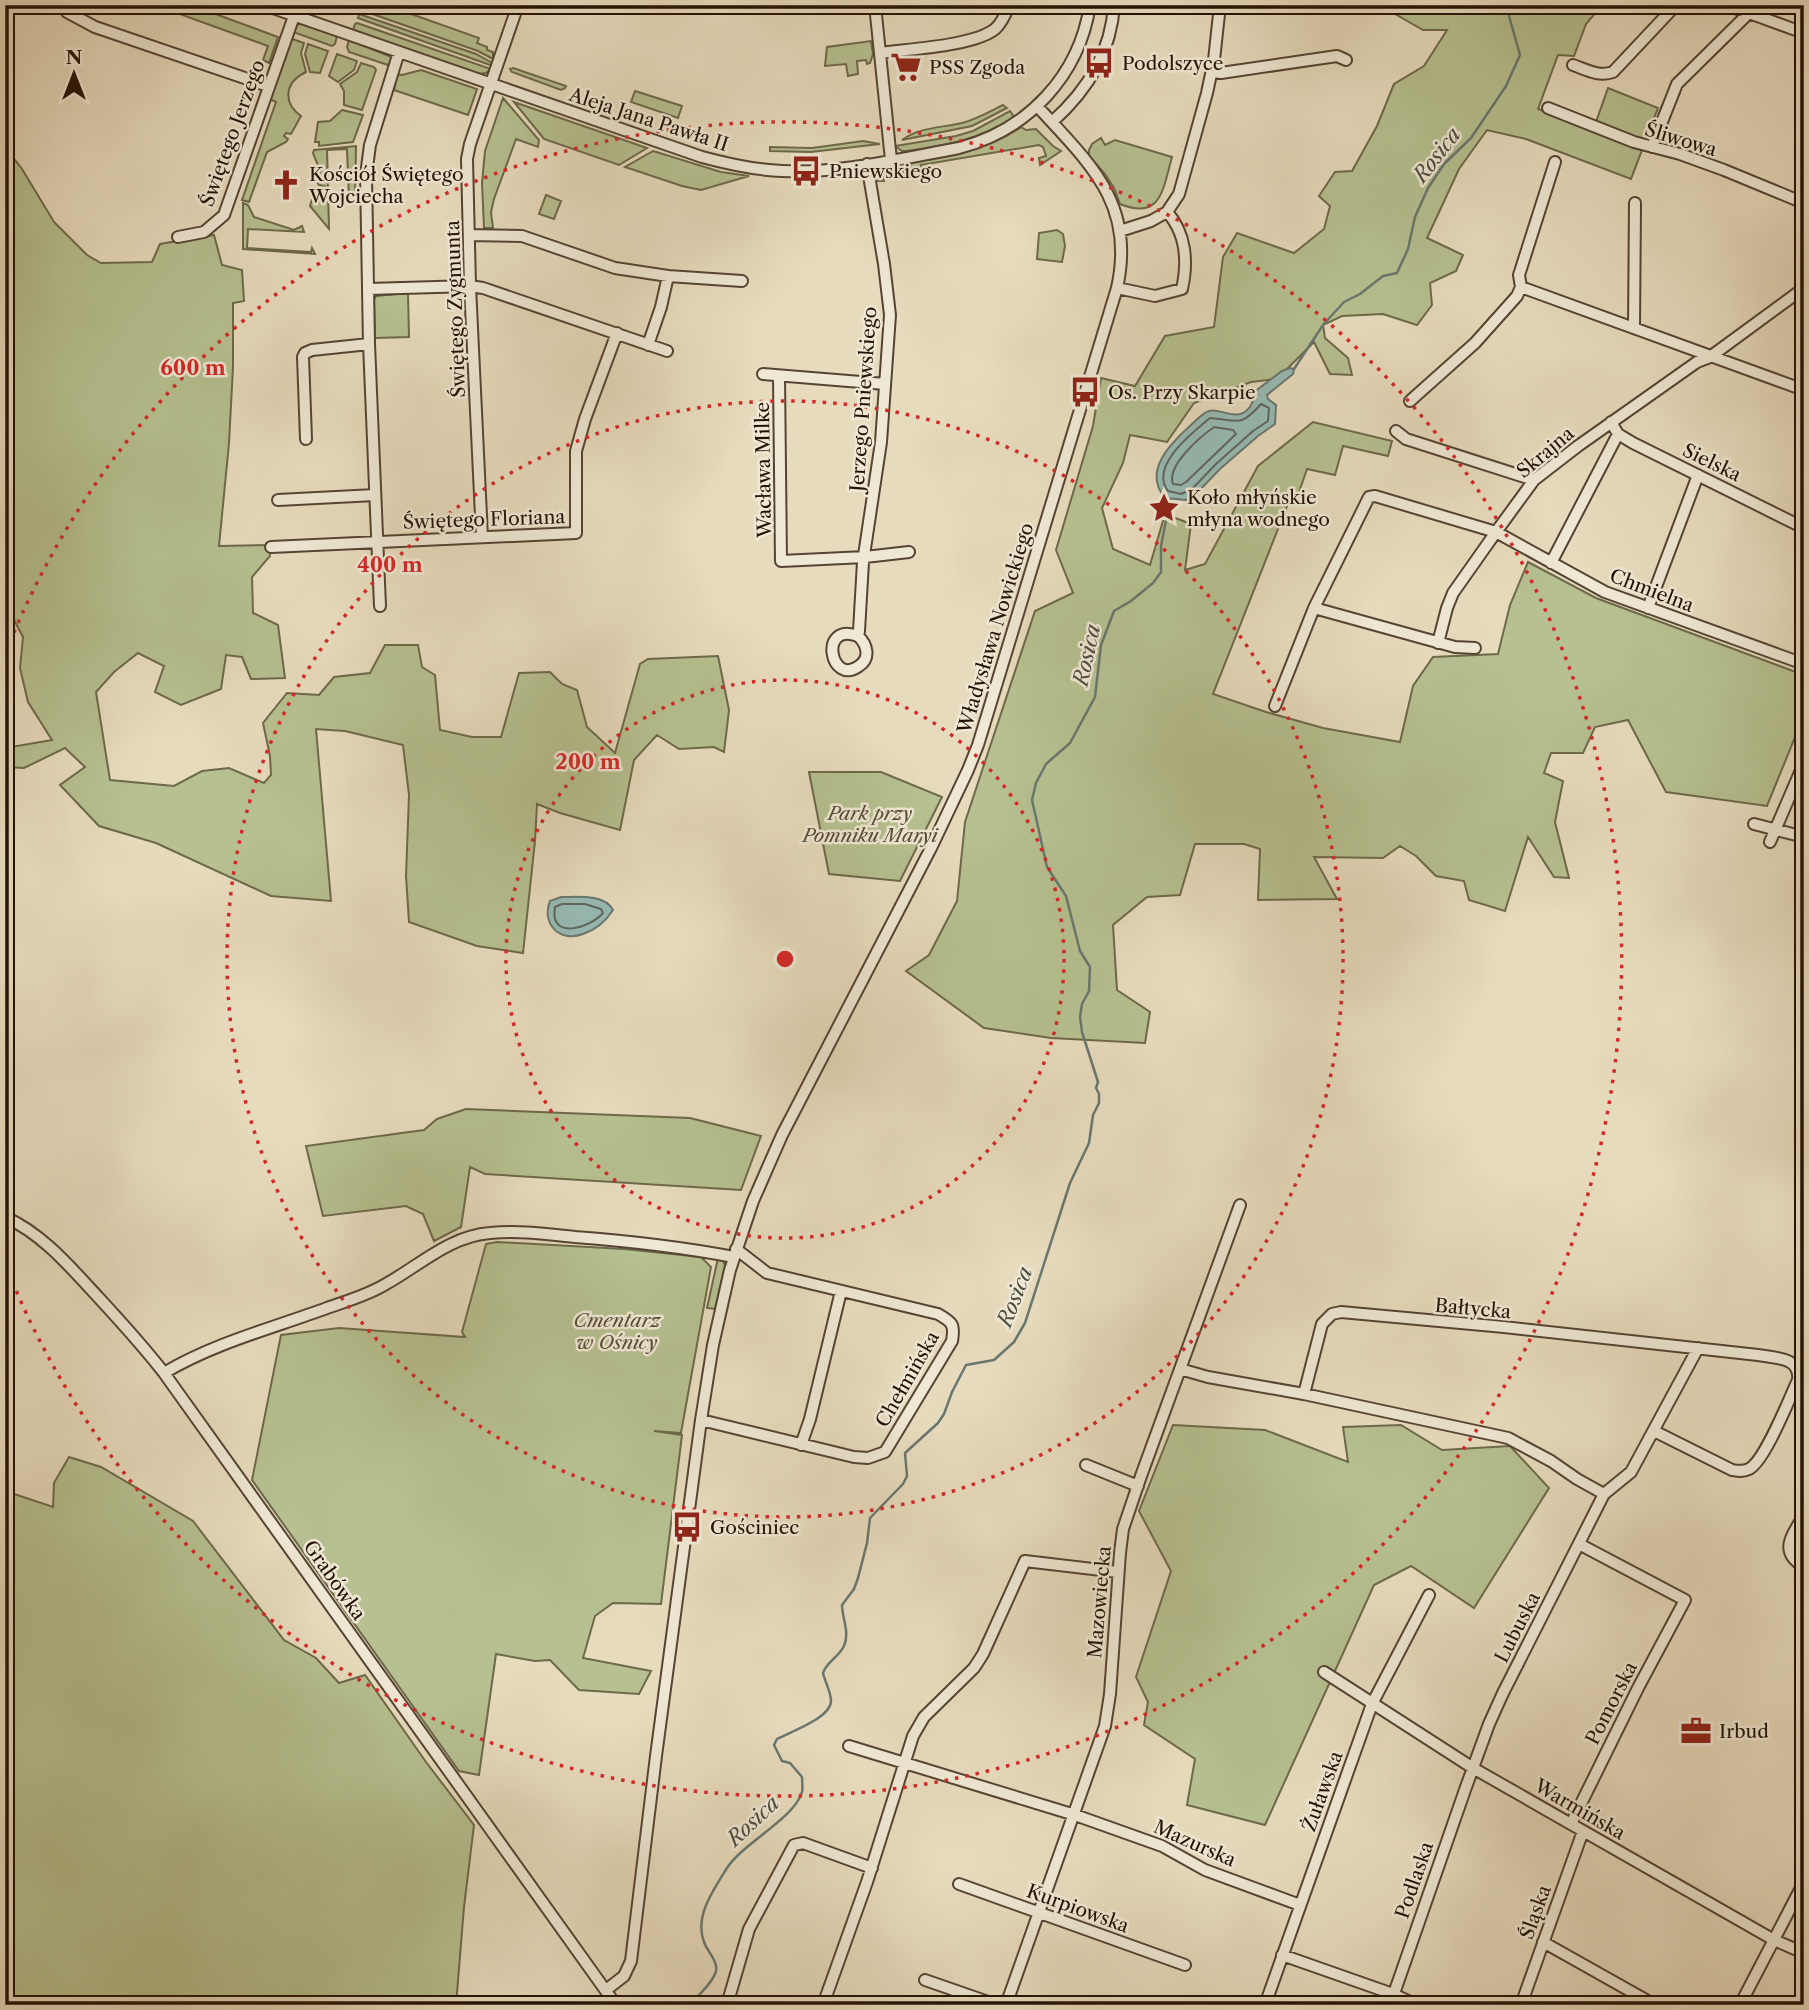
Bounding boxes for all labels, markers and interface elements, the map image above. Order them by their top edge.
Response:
north arrow [38,38,108,108]
text: N [66,46,82,69]
bus stop icon: Podolszyce [1082,46,1116,80]
supermarket icon: PSS Zgoda [889,50,923,84]
place label: Podolszyce [1122,52,1223,75]
place label: PSS Zgoda [929,56,1025,79]
street label: Świętego Jerzego [195,57,270,210]
street label: Aleja Jana Pawła II [565,83,731,156]
street label: Śliwowa [1642,118,1720,161]
water label: Rosica [1406,122,1466,189]
bus stop icon: Pniewskiego [789,154,823,188]
place label: Pniewskiego [829,160,942,183]
place label: Kościół Świętego Wojciecha [308,163,464,208]
church icon: Kościół Świętego Wojciecha [269,168,303,202]
street label: Świętego Zygmunta [441,220,470,398]
street label: Jerzego Pniewskiego [845,306,881,495]
text: 600 m [160,355,226,380]
bus stop icon: Os. Przy Skarpie [1068,375,1102,409]
place label: Os. Przy Skarpie [1108,381,1256,404]
street label: Wacława Milke [751,402,776,539]
street label: Skrajna [1512,422,1579,483]
street label: Sielska [1679,438,1745,486]
place label: Koło młyńskie młyna wodnego [1187,486,1330,531]
place icon: Koło młyńskie młyna wodnego [1147,491,1181,525]
street label: Świętego Floriana [402,505,566,534]
street label: Władysława Nowickiego [952,520,1038,737]
text: 400 m [357,552,423,577]
street label: Chmielna [1607,564,1697,617]
water label: Rosica [1067,621,1105,690]
text: 200 m [555,749,621,774]
park label: Park przy Pomniku Maryi [800,802,939,847]
centre of rings [773,947,797,971]
water label: Rosica [991,1263,1038,1332]
street label: Bałtycka [1434,1294,1512,1323]
park label: Cmentarz w Ośnicy [573,1309,663,1354]
street label: Chełmińska [871,1327,944,1431]
bus stop icon: Gościniec [670,1510,704,1544]
place label: Gościniec [710,1516,799,1539]
street label: Grabówka [299,1536,370,1625]
street label: Mazowiecka [1083,1545,1116,1659]
street label: Lubuska [1490,1588,1545,1666]
street label: Pomorska [1581,1658,1642,1749]
office icon: Irbud [1679,1714,1713,1748]
place label: Irbud [1719,1720,1769,1743]
street label: Żuławska [1297,1748,1348,1835]
street label: Warmińska [1529,1774,1629,1845]
water label: Rosica [720,1790,784,1852]
street label: Mazurska [1150,1815,1239,1872]
street label: Podlaska [1391,1839,1438,1922]
street label: Kurpiowska [1023,1879,1132,1938]
street label: Śląska [1515,1882,1556,1942]

